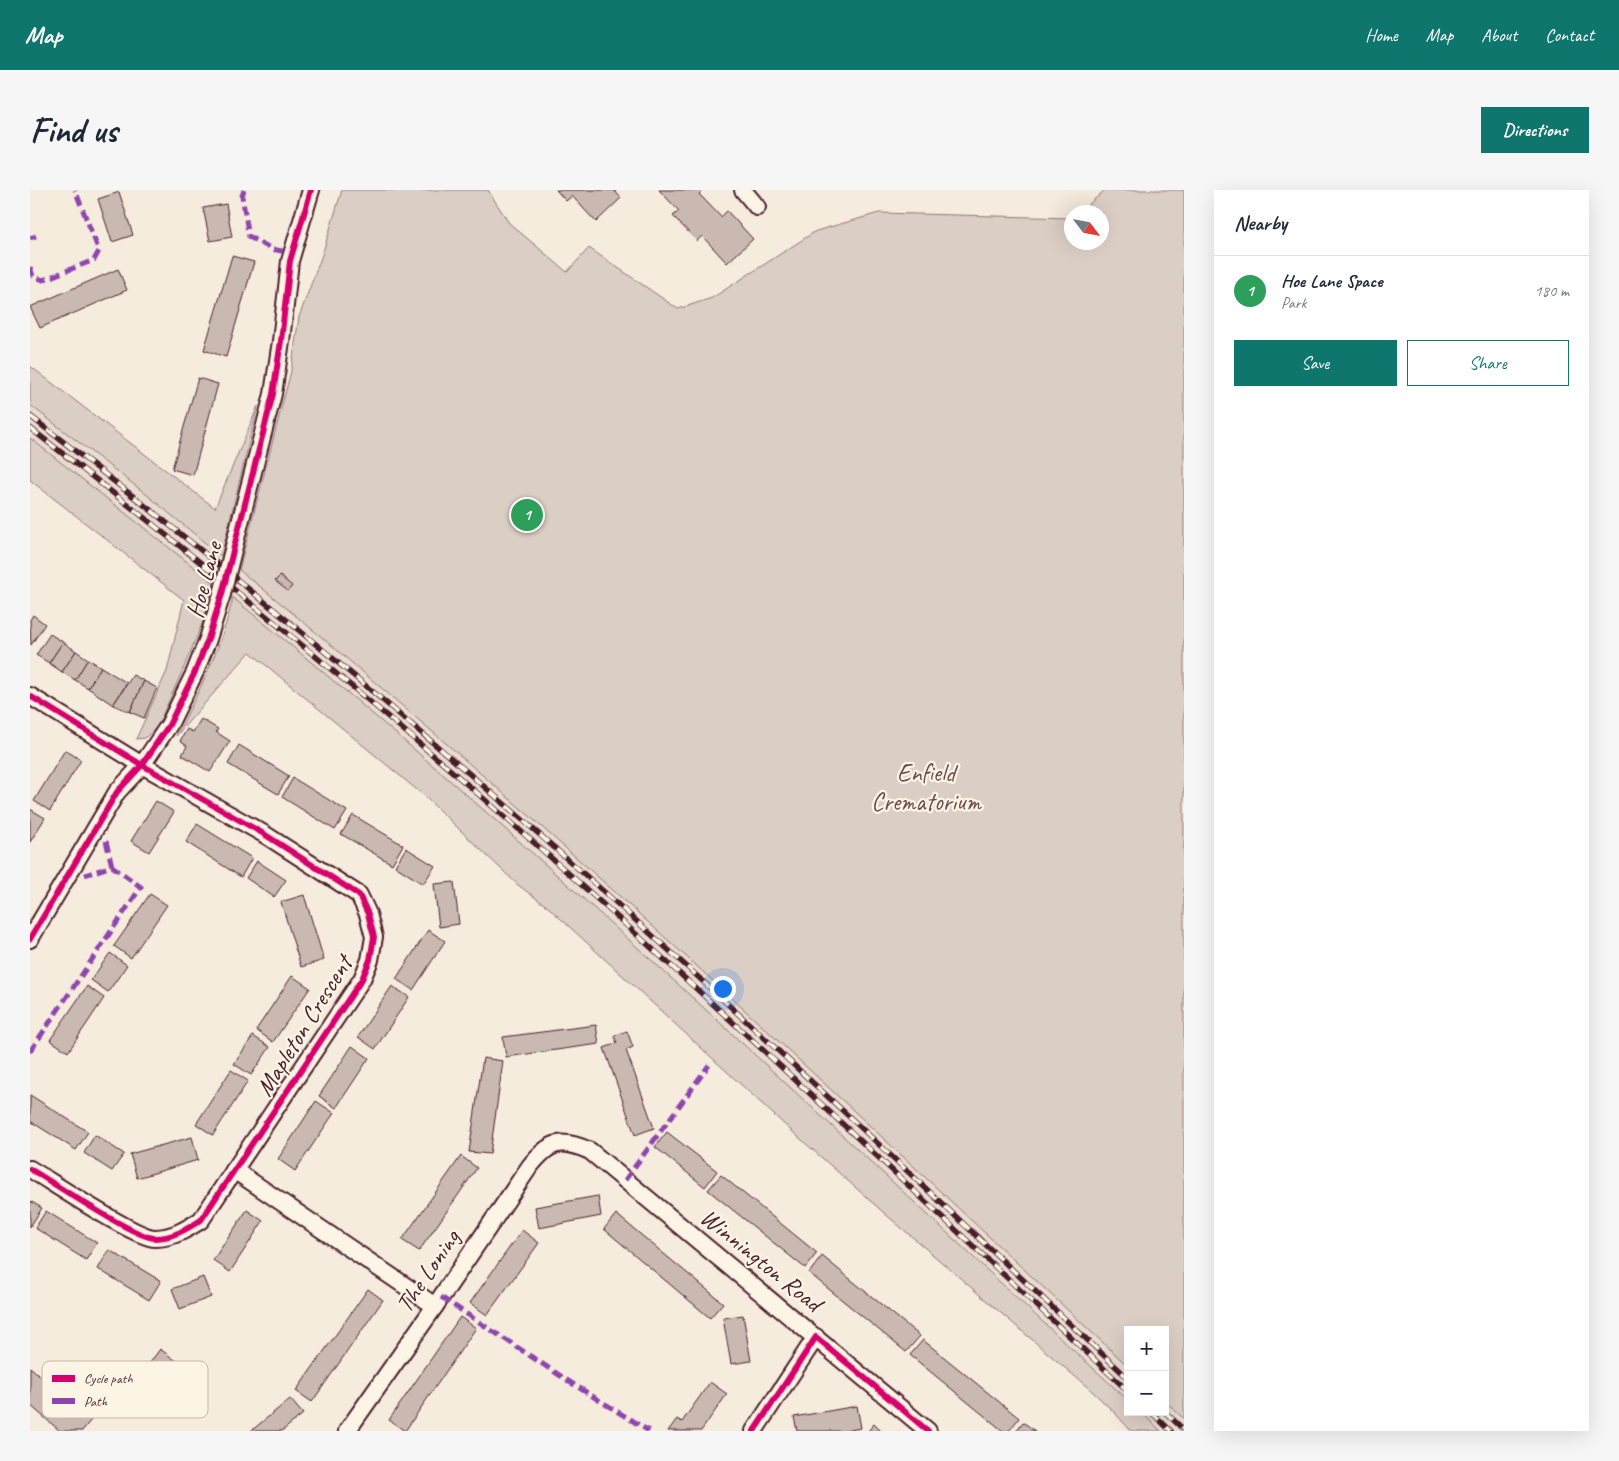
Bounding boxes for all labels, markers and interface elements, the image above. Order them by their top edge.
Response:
text: Map [25,20,62,50]
text: Home [1365,24,1398,46]
text: Map [1426,24,1453,46]
text: About [1481,24,1517,46]
text: Contact [1545,24,1594,46]
button: Directions [1481,107,1589,153]
text: Find us [30,108,117,153]
north arrow [1064,205,1109,250]
text: Nearby [1234,210,1287,236]
text: Hoe Lane Space [1281,269,1382,293]
text: 1 [1246,281,1254,301]
text: 180 m [1535,281,1569,301]
text: Park [1281,293,1306,313]
button: Save [1234,340,1397,386]
button: Share [1407,340,1569,386]
pin: 1 [511,496,543,534]
street label: Hoe Lane [179,537,230,622]
park label: Enfield Crematorium [871,757,983,818]
street label: Mapleton Crescent [248,947,362,1102]
your location [710,976,736,1002]
street label: Winnington Road [694,1201,831,1321]
street label: The Loning [389,1222,468,1319]
map controls [1124,1326,1169,1416]
button: + [1124,1326,1169,1371]
legend [42,1361,208,1418]
text: Cycle path [84,1370,133,1387]
button: − [1124,1371,1169,1416]
text: Path [84,1393,108,1410]

